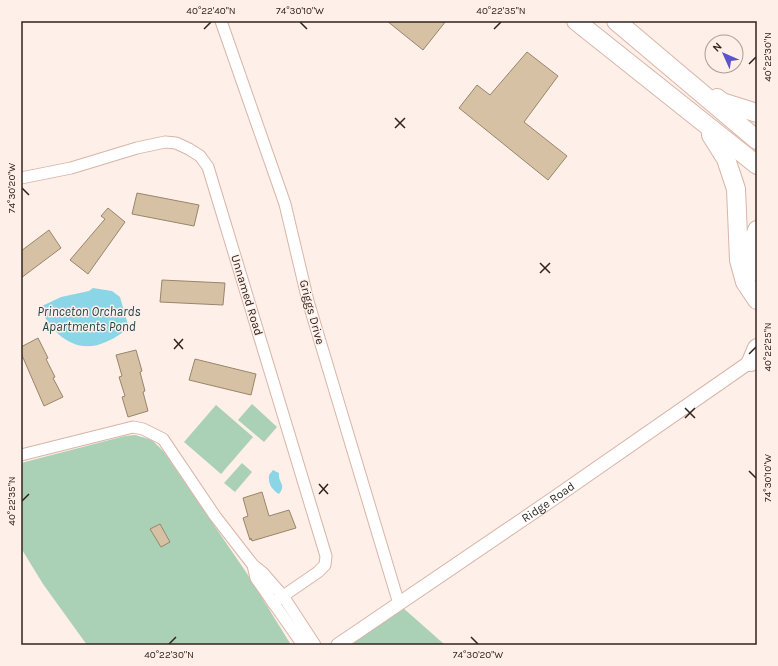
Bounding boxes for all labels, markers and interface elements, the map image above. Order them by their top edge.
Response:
text: 40°22'40"N [186,5,236,17]
text: 74°30'10"W [276,5,324,17]
text: 40°22'35"N [476,5,526,17]
text: 40°22'30"N [762,32,774,82]
north arrow [704,34,744,74]
text: N [710,40,725,55]
text: 74°30'20"W [6,163,18,213]
street label: Unnamed Road [228,253,266,337]
street label: Griggs Drive [297,278,327,346]
water label: Princeton Orchards Apartments Pond [37,304,141,334]
text: 40°22'25"N [762,322,774,372]
text: 74°30'10"W [762,454,774,502]
text: 40°22'35"N [6,476,18,526]
street label: Ridge Road [519,479,577,525]
text: 40°22'30"N [144,649,194,661]
text: 74°30'20"W [453,649,503,661]

